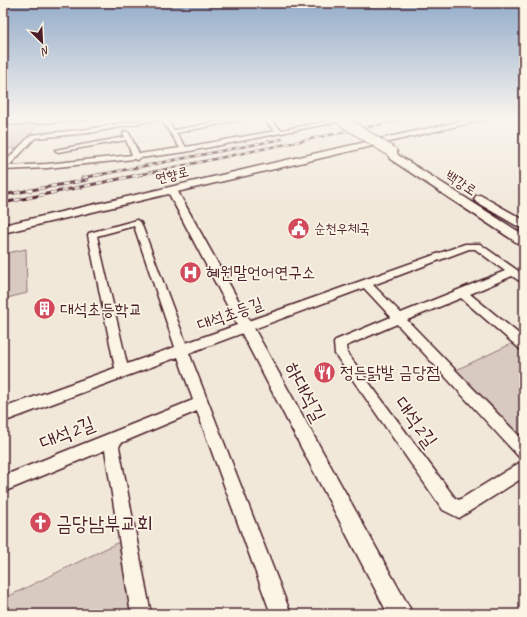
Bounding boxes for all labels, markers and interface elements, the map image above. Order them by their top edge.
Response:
north arrow [22,22,62,62]
text: N [38,43,52,60]
street label: 연향로 [154,163,190,187]
street label: 백강로 [442,167,480,199]
public building icon: 순천우체국 [286,215,312,241]
place label: 순천우체국 [314,220,370,237]
hospital icon: 혜원말언어연구소 [178,259,204,285]
place label: 혜원말언어연구소 [206,262,315,283]
street label: 대석초등길 [194,292,266,336]
building icon: 대석초등학교 [31,296,57,322]
place label: 대석초등학교 [60,299,142,320]
street label: 하대석길 [279,358,331,426]
restaurant icon: 정든닭발 금당점 [311,359,337,385]
place label: 정든닭발 금당점 [340,362,440,383]
street label: 대석2길 [389,391,443,453]
street label: 대석2길 [36,411,98,455]
church icon: 금당남부교회 [27,510,53,536]
place label: 금당남부교회 [56,511,153,536]

